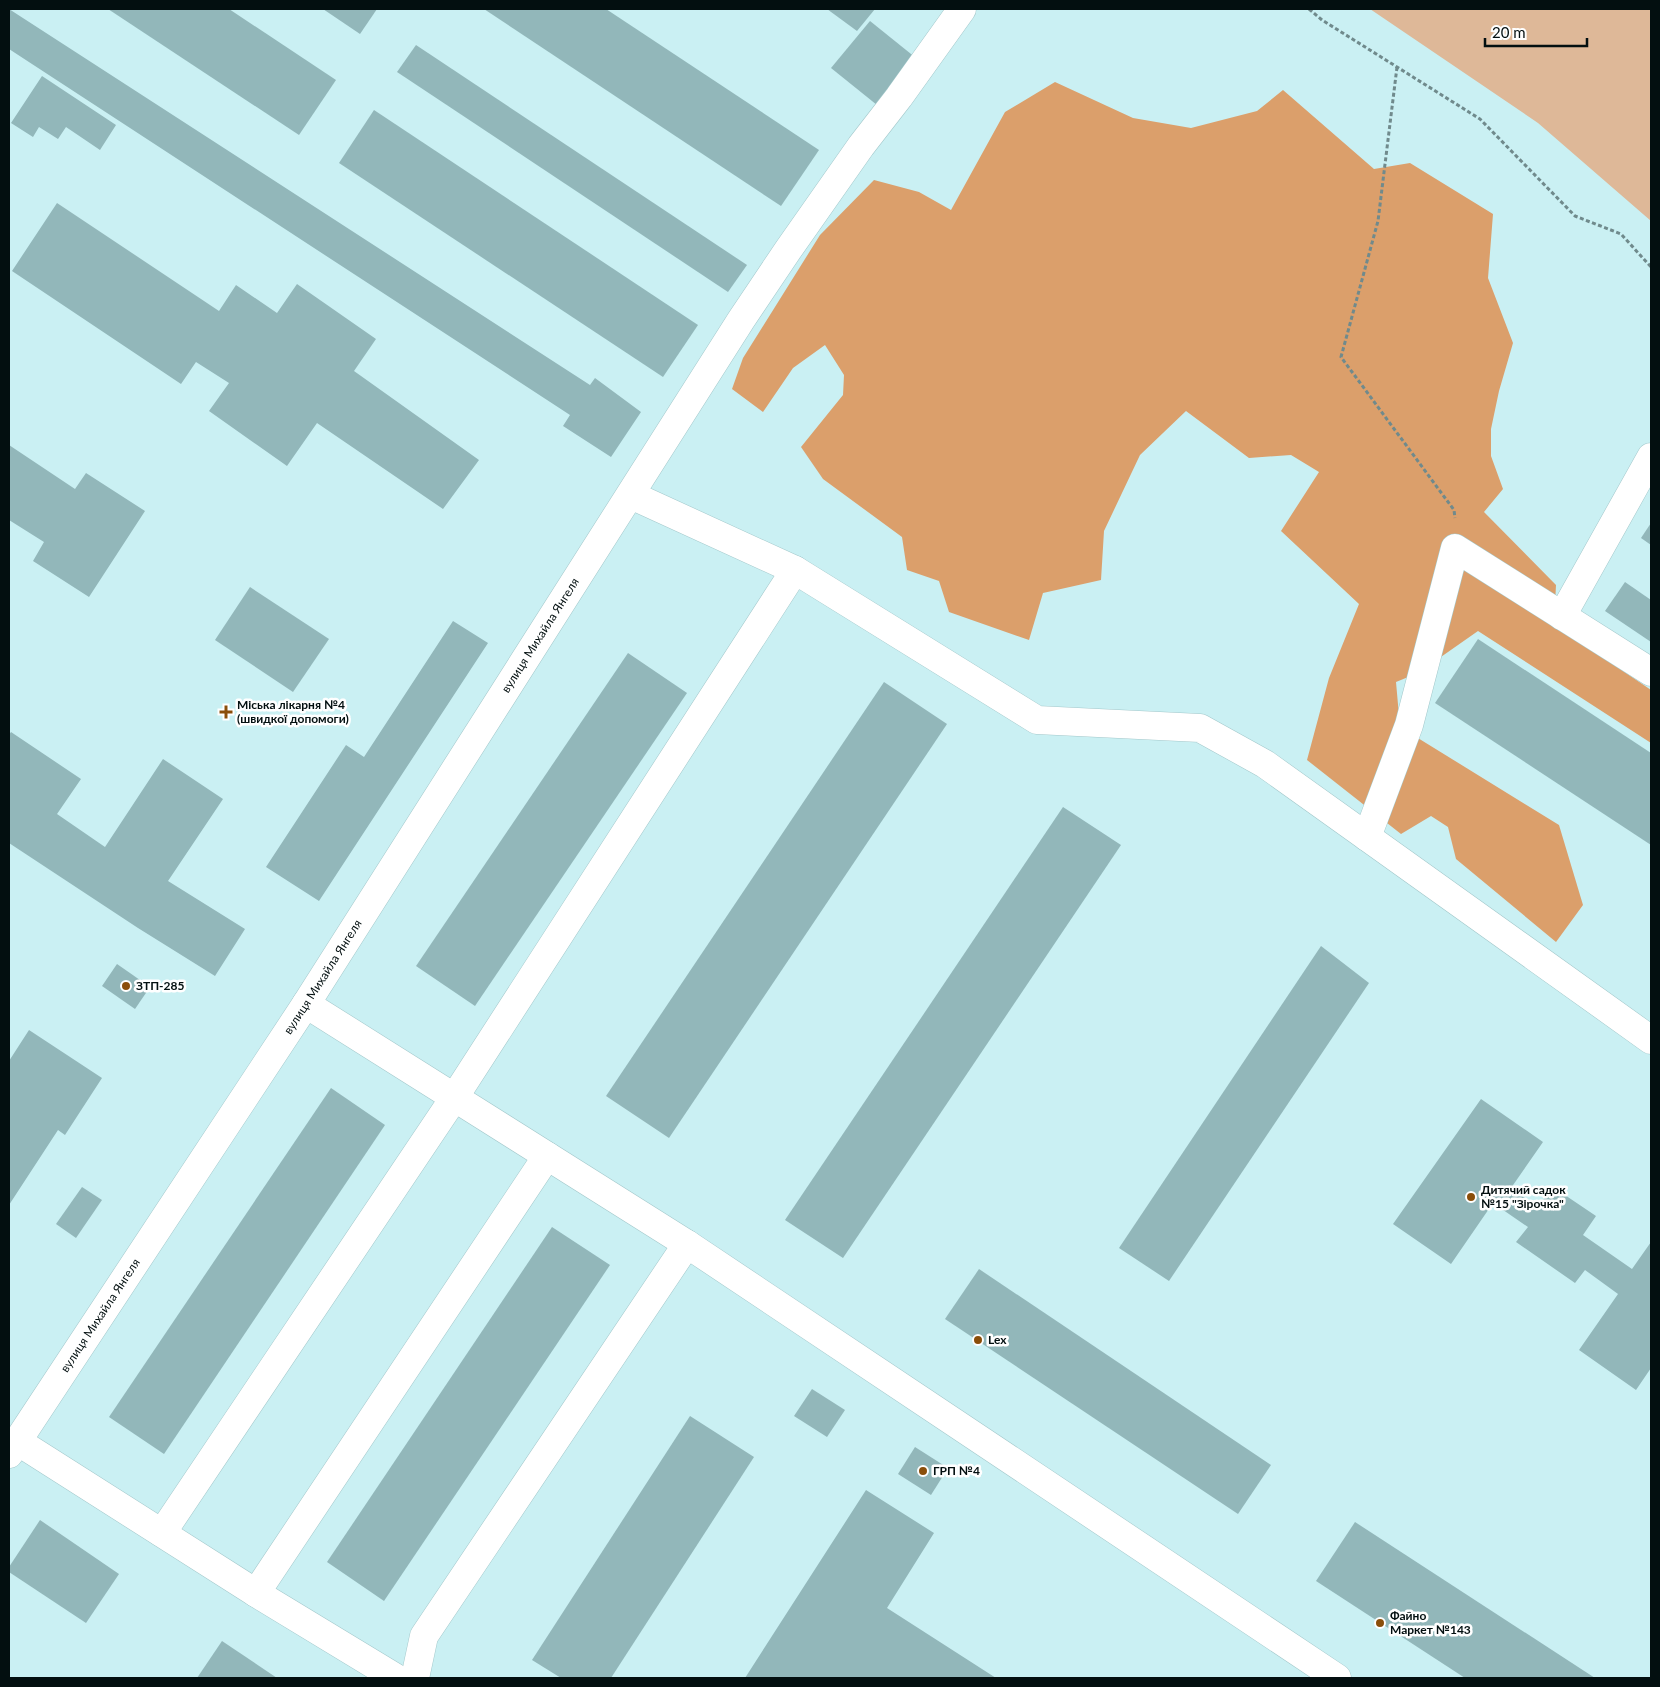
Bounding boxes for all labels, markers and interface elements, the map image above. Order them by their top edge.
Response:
scale bar [1485,15,1588,47]
text: 20 m [1492,23,1526,41]
street label: вулиця Михайла Янгеля [498,575,582,695]
place label: Міська лікарня №4 (швидкої допомоги) [237,697,349,726]
marker: Міська лікарня №4 (швидкої допомоги) [219,705,233,719]
street label: вулиця Михайла Янгеля [280,917,365,1037]
place label: ЗТП-285 [136,978,184,993]
marker: ЗТП-285 [120,980,132,992]
place label: Дитячий садок №15 "Зірочка" [1481,1182,1566,1211]
marker: Дитячий садок №15 "Зірочка" [1465,1191,1477,1203]
street label: вулиця Михайла Янгеля [57,1255,143,1375]
place label: Lex [988,1332,1007,1347]
marker: Lex [972,1334,984,1346]
place label: ГРП №4 [933,1463,980,1478]
marker: ГРП №4 [917,1465,929,1477]
place label: Файно Маркет №143 [1390,1608,1471,1637]
marker: Файно Маркет №143 [1374,1617,1386,1629]

